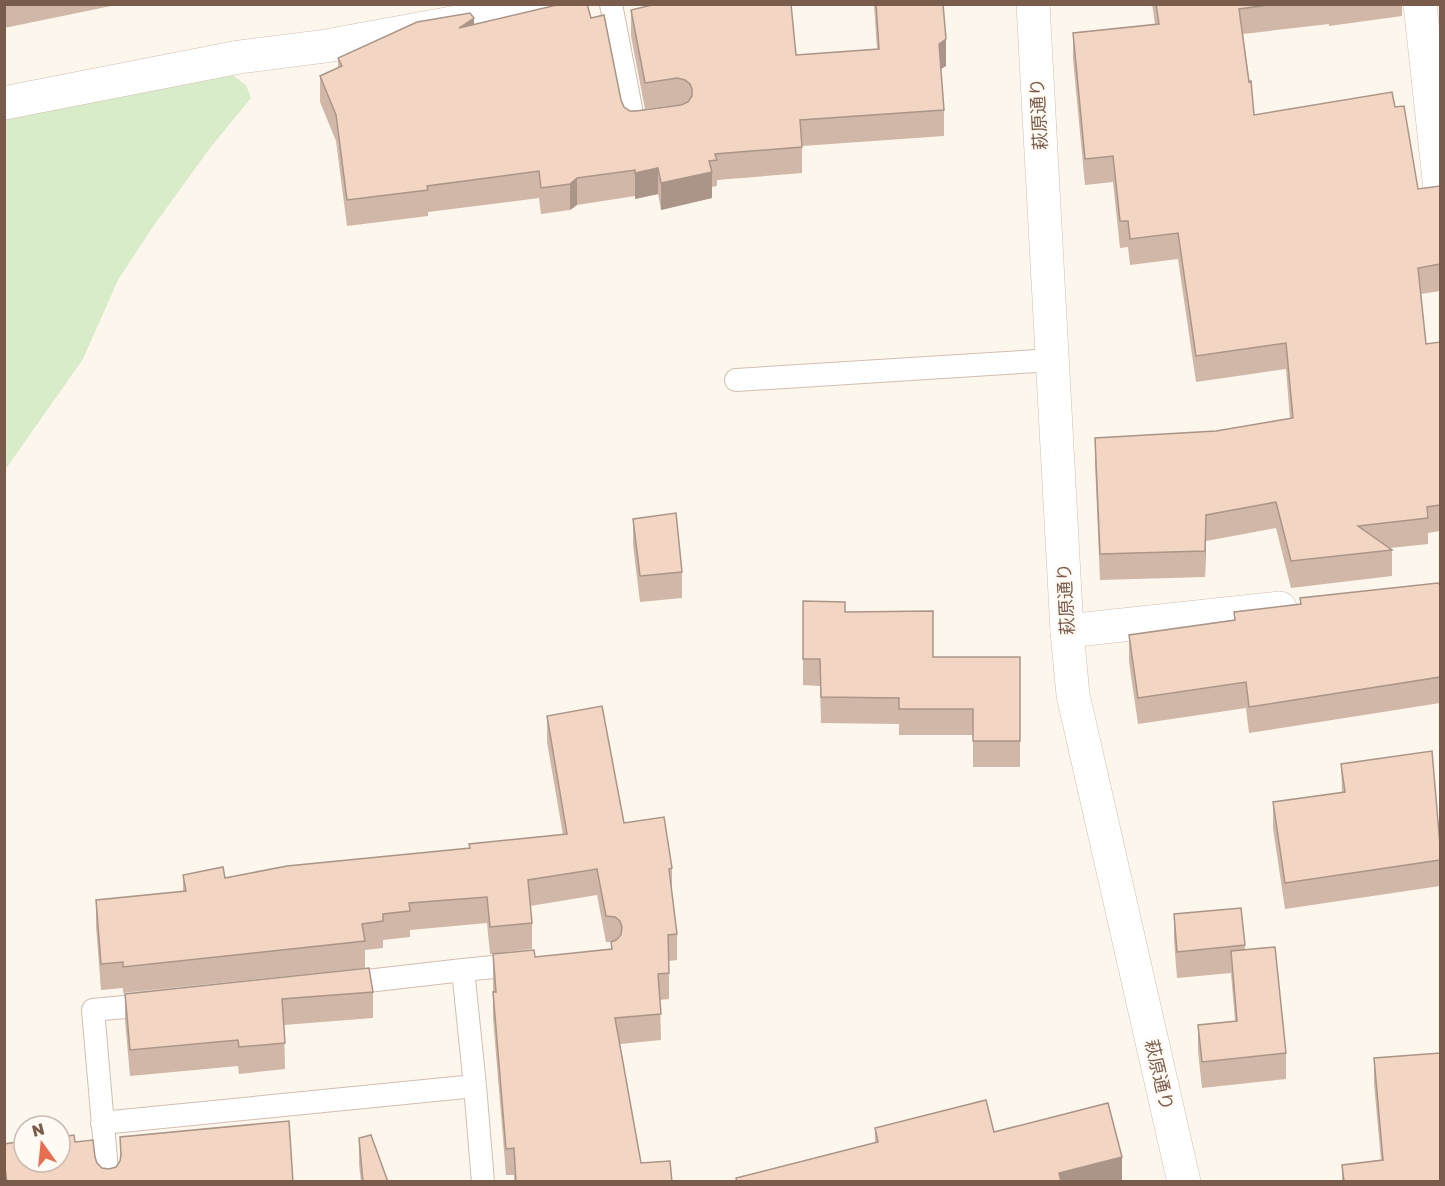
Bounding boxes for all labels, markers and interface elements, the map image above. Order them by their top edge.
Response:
street label: 萩原通り [1025,78,1051,151]
street label: 萩原通り [1052,563,1078,636]
street label: 萩原通り [1141,1037,1179,1112]
north arrow [12,1114,72,1174]
text: N [30,1118,47,1141]

